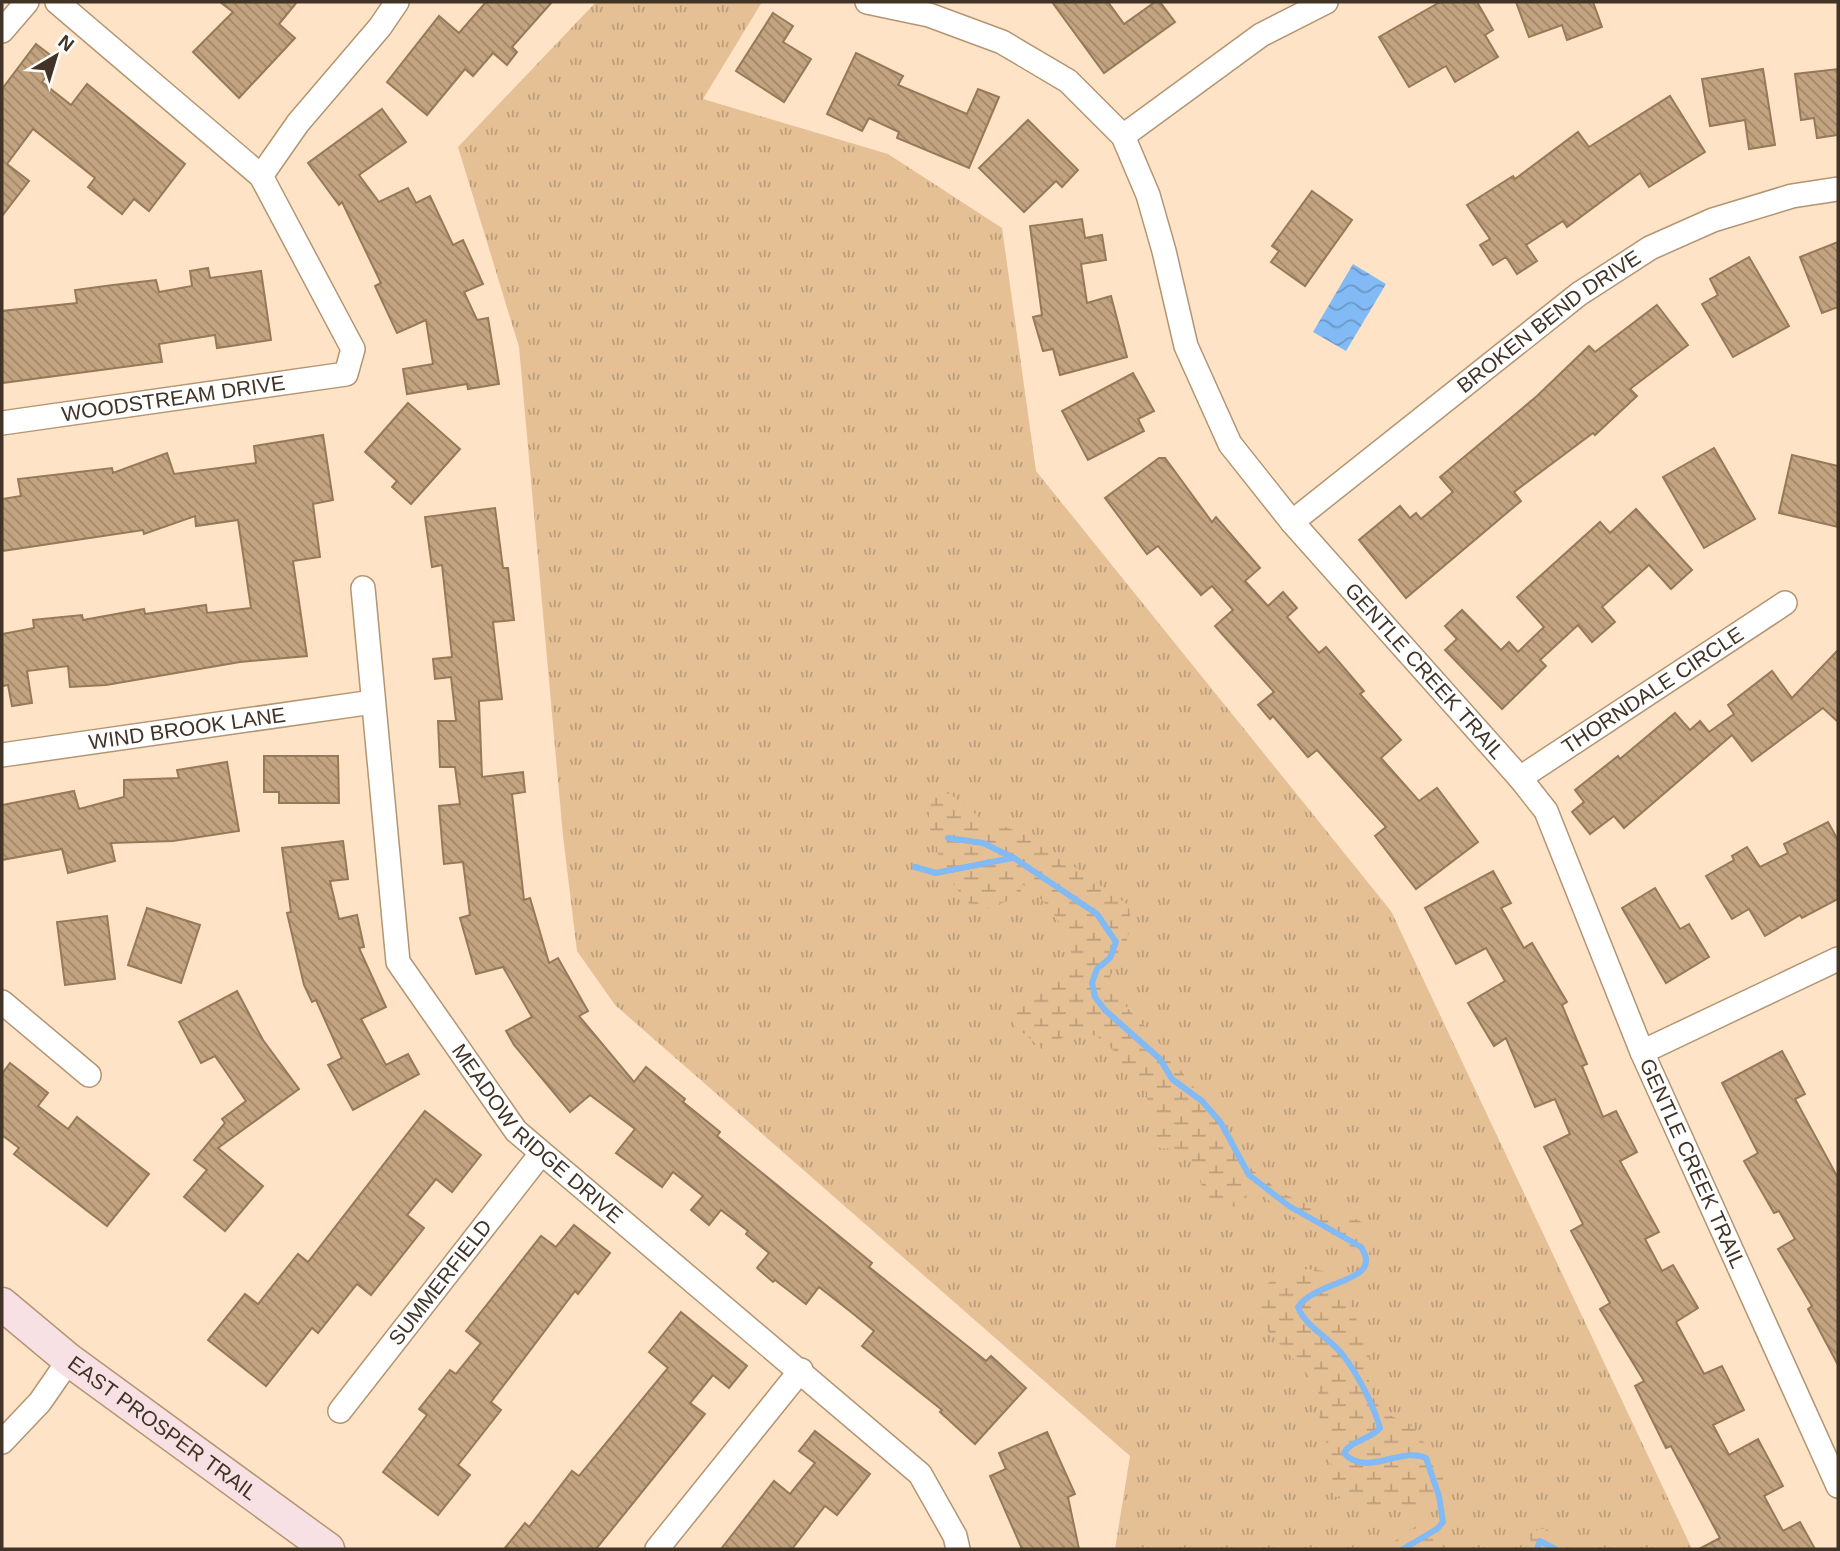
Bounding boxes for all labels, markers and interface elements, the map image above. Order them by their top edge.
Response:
north arrow [21,21,91,91]
text: N [54,30,78,55]
street label: BROKEN BEND DRIVE [1452,245,1645,397]
street label: WOODSTREAM DRIVE [60,371,286,425]
street label: GENTLE CREEK TRAIL [1341,578,1509,763]
street label: THORNDALE CIRCLE [1557,622,1747,758]
street label: WIND BROOK LANE [87,703,287,753]
street label: MEADOW RIDGE DRIVE [448,1039,627,1227]
street label: GENTLE CREEK TRAIL [1636,1055,1750,1272]
street label: SUMMERFIELD [384,1215,496,1350]
street label: EAST PROSPER TRAIL [64,1351,262,1504]

